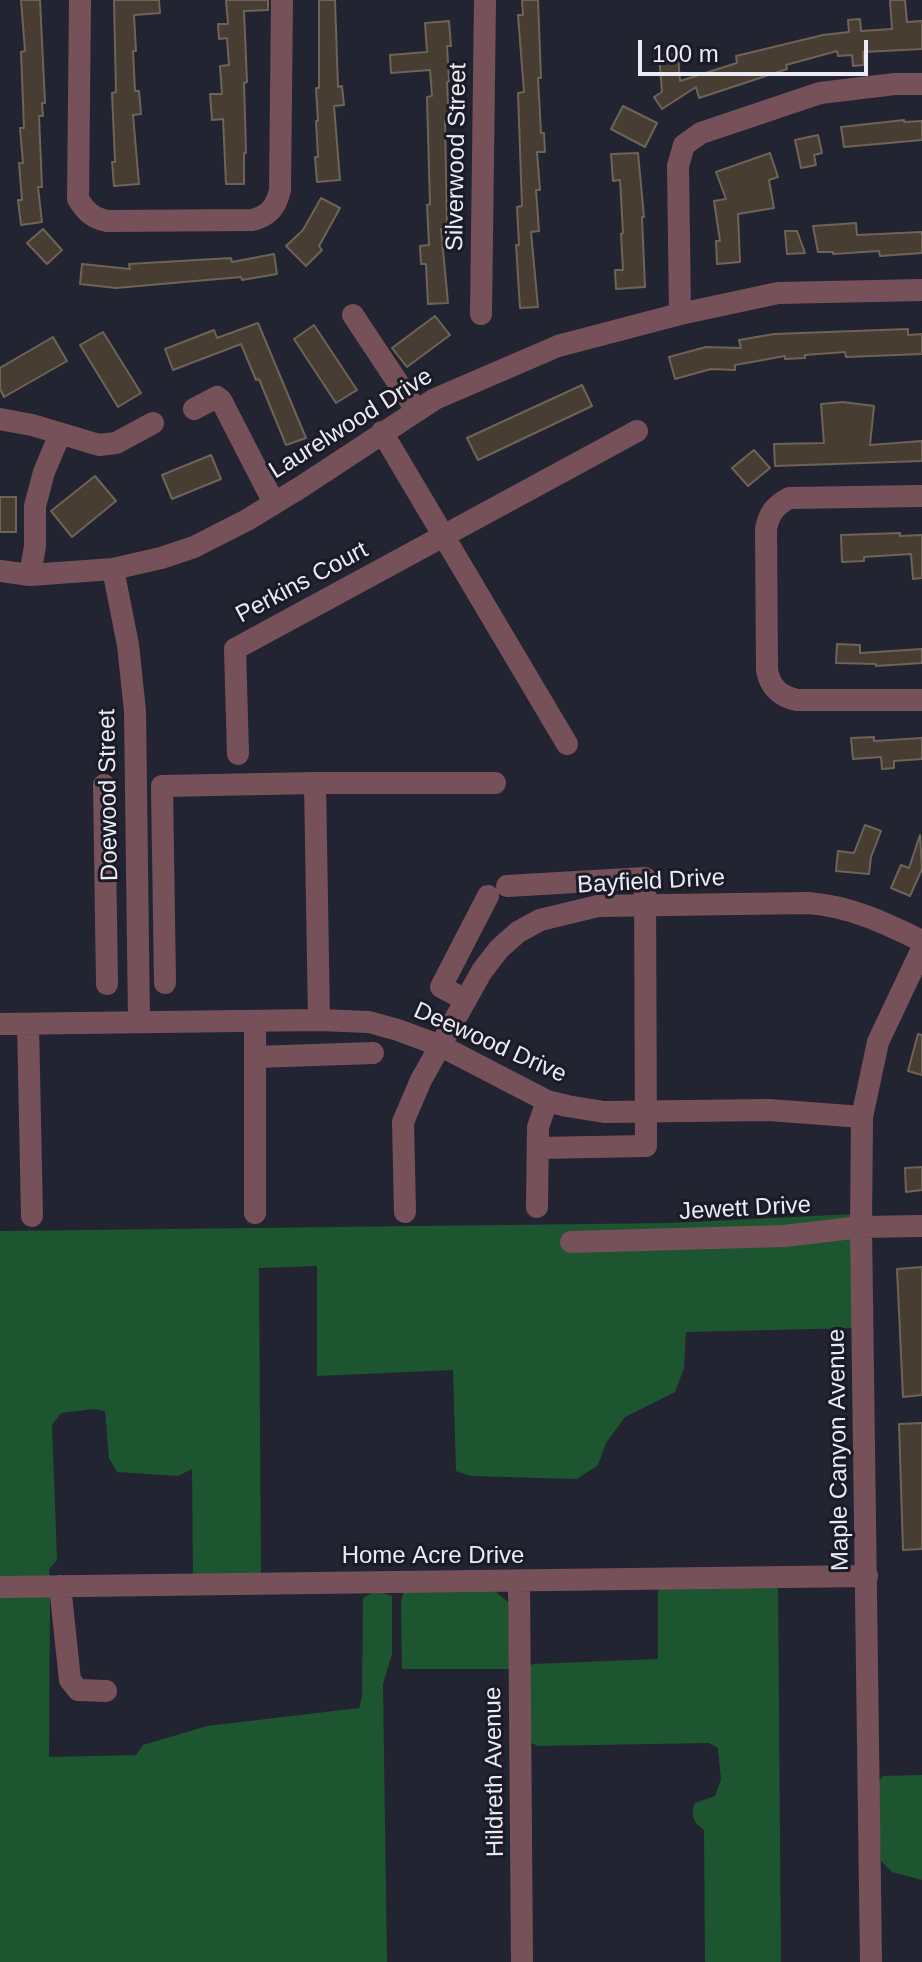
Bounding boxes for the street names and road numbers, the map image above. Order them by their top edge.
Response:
street label: Silverwood Street [441,63,473,251]
street label: Laurelwood Drive [264,362,438,486]
street label: Perkins Court [231,536,373,630]
street label: Doewood Street [93,709,125,881]
street label: Bayfield Drive [576,864,726,900]
street label: Deewood Drive [409,996,571,1090]
street label: Jewett Drive [678,1191,812,1227]
street label: Maple Canyon Avenue [822,1329,856,1571]
street label: Home Acre Drive [342,1542,524,1570]
street label: Hildreth Avenue [479,1687,511,1857]

